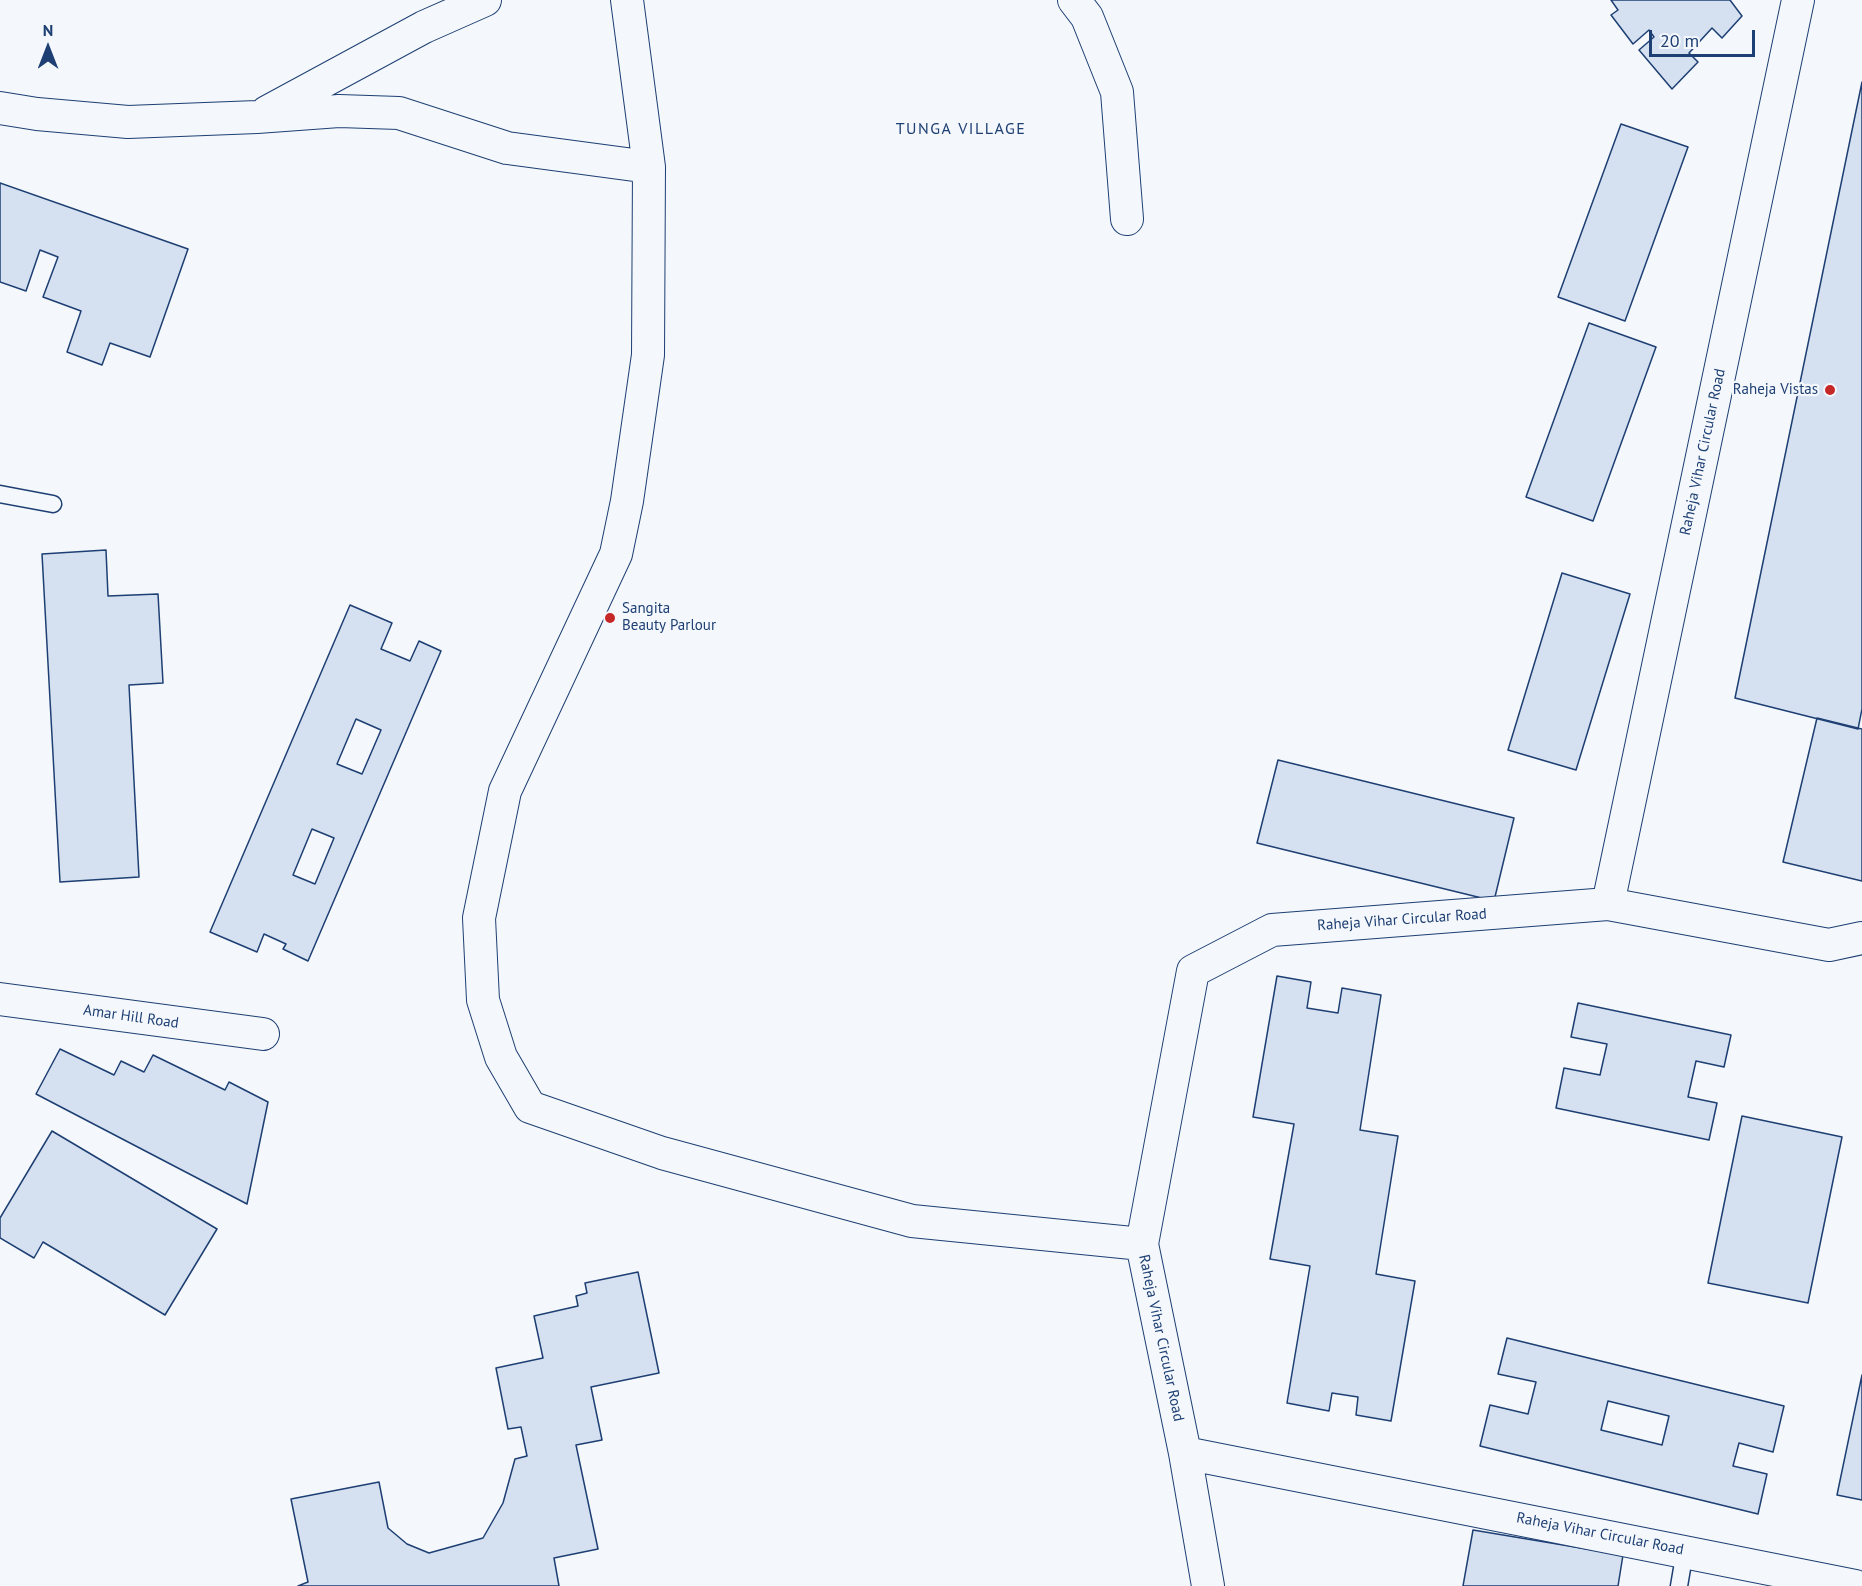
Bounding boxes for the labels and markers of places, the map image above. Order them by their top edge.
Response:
place label: Raheja Vistas [1733,381,1818,399]
marker: Raheja Vistas [1823,383,1837,397]
place label: Sangita Beauty Parlour [622,600,716,635]
marker: Sangita Beauty Parlour [603,611,617,625]

